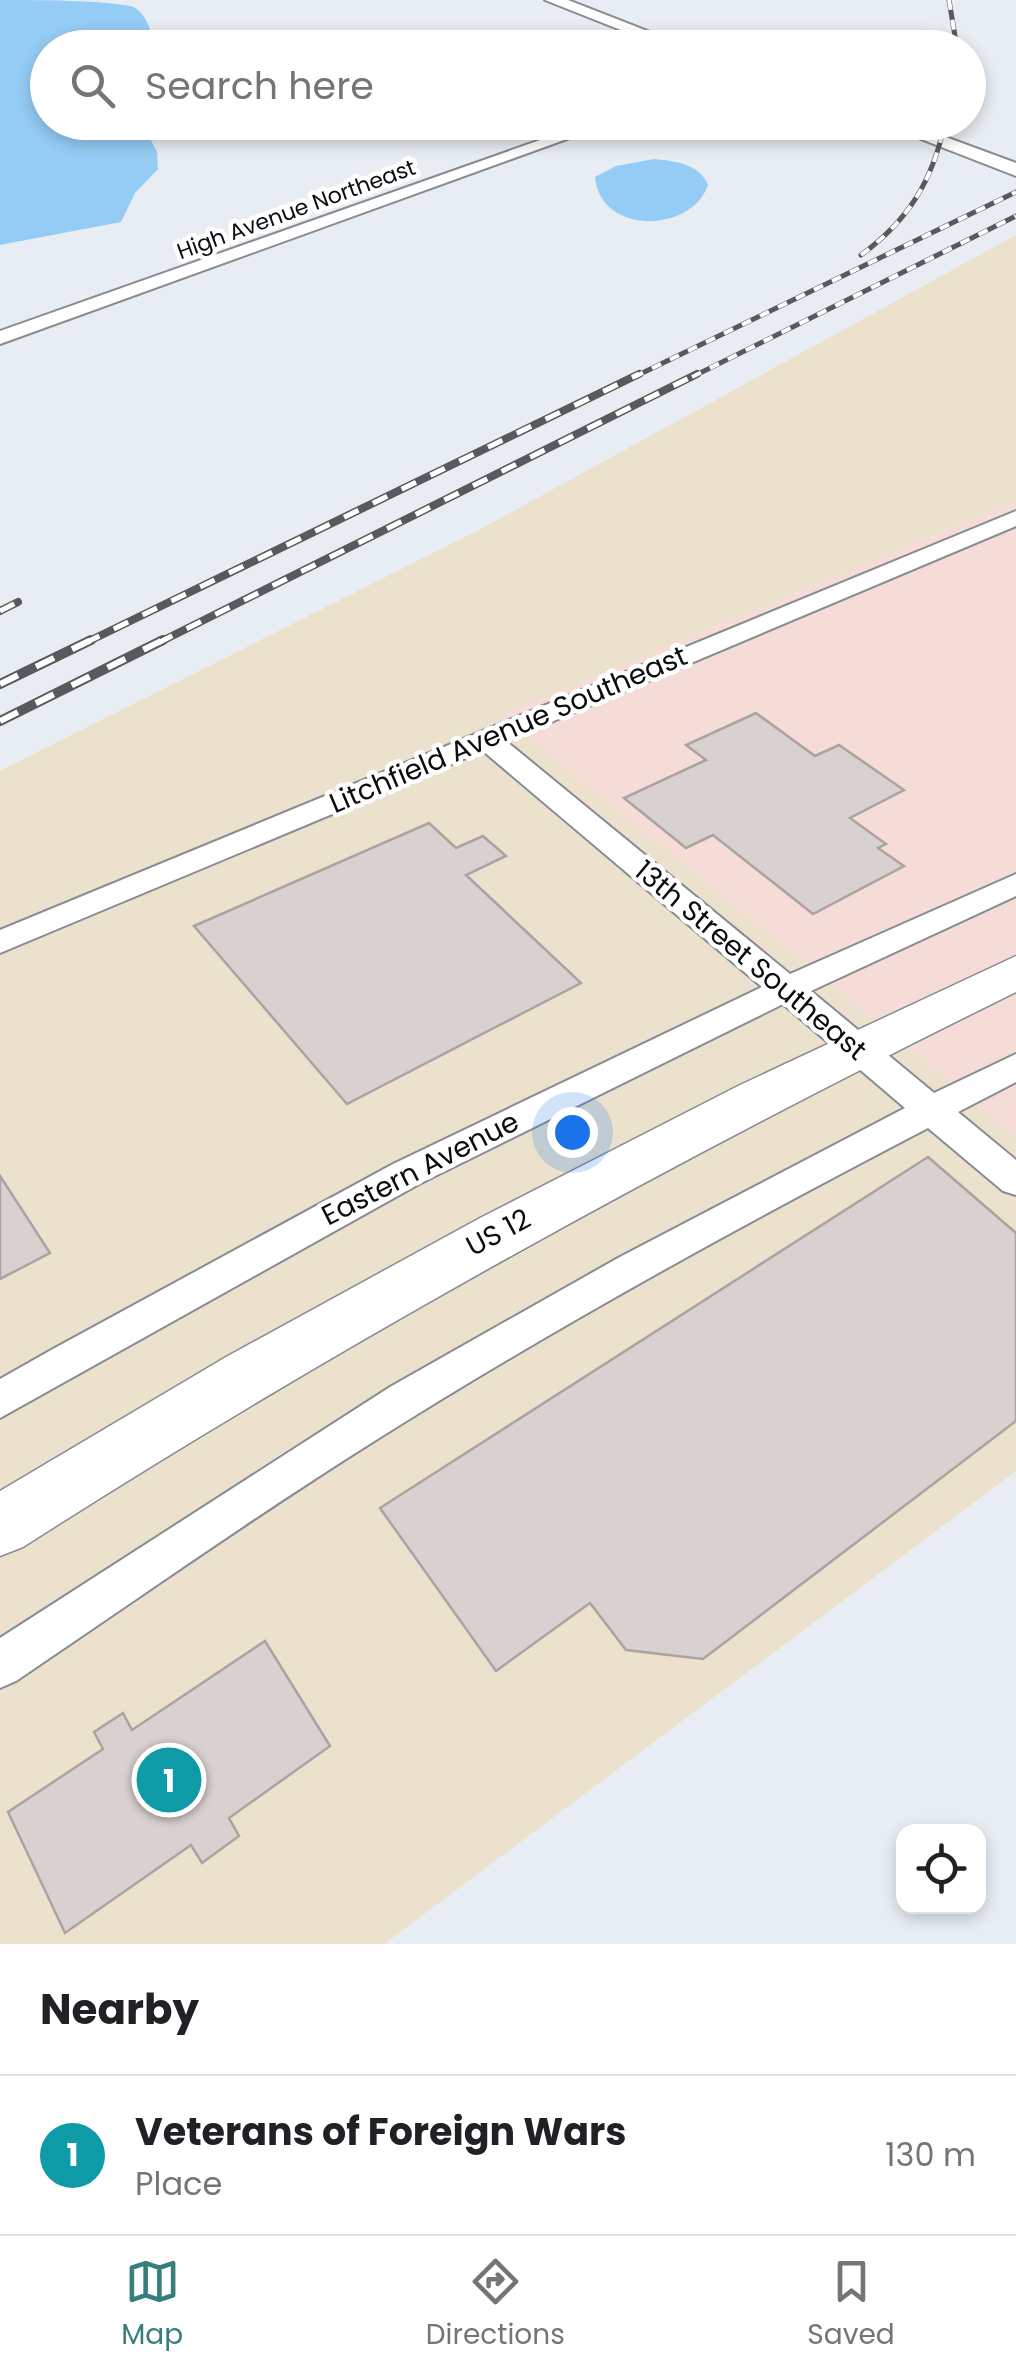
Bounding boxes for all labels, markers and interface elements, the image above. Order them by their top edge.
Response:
search box [30,30,986,140]
icon: search [65,58,120,113]
text: Search here [145,59,374,112]
street label: High Avenue Northeast [173,152,420,267]
street label: Litchfield Avenue Southeast [323,636,693,823]
street label: 13th Street Southeast [626,852,875,1069]
street label: Eastern Avenue [315,1102,526,1235]
your location [547,1107,598,1158]
street label: US 12 [459,1199,537,1266]
pin: 1 [136,1742,202,1818]
map controls [896,1824,986,1914]
button: locate [896,1824,986,1914]
text: Nearby [40,1980,199,2039]
text: Veterans of Foreign Wars [135,2105,626,2158]
text: 1 [66,2132,79,2177]
text: 130 m [885,2132,976,2177]
text: Place [135,2161,222,2206]
tab: Map [121,2254,183,2356]
tab: Directions [426,2254,565,2356]
tab: Saved [807,2254,895,2356]

